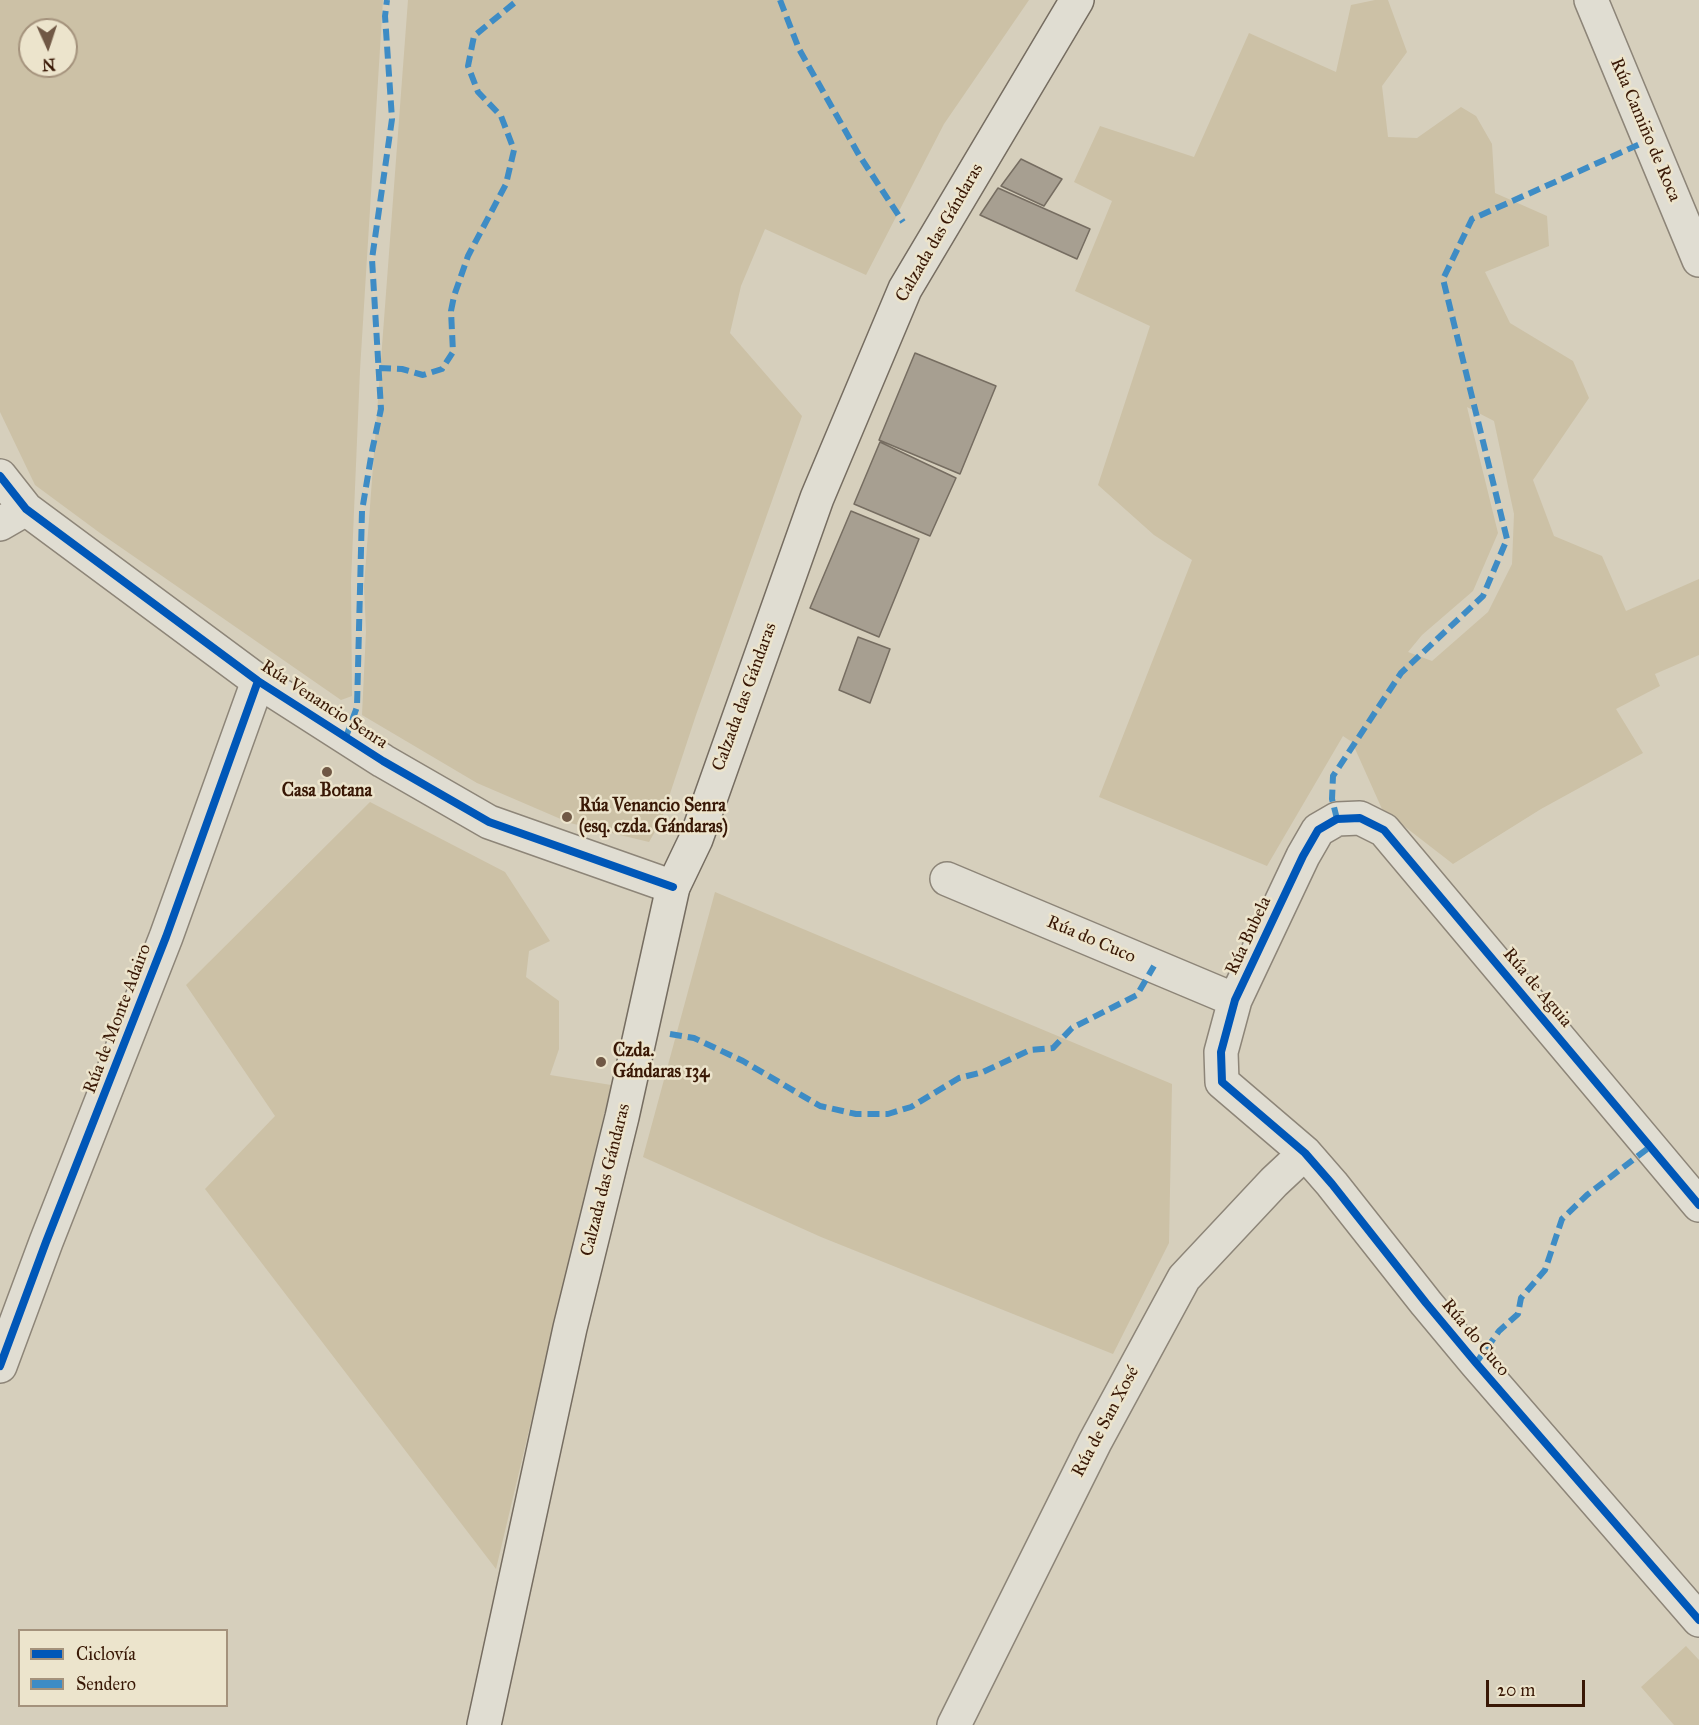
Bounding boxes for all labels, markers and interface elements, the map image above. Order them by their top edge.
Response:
north arrow [18,18,78,78]
text: N [42,55,56,74]
street label: Rúa Camiño de Roca [1605,55,1685,205]
street label: Calzada das Gándaras [892,160,988,306]
street label: Calzada das Gándaras [708,620,782,774]
street label: Rúa Venancio Senra [257,656,391,754]
marker: Casa Botana [320,765,334,779]
place label: Casa Botana [282,781,372,803]
place label: Rúa Venancio Senra (esq. czda. Gándaras) [579,796,728,838]
marker: Rúa Venancio Senra (esq. czda. Gándaras) [560,810,574,824]
street label: Rúa Bubela [1222,893,1276,979]
street label: Rúa do Cuco [1043,912,1139,968]
street label: Rúa de Monte Adairo [80,941,156,1097]
street label: Rúa de Aguia [1498,944,1576,1032]
place label: Czda. Gándaras 134 [613,1041,709,1084]
marker: Czda. Gándaras 134 [594,1055,608,1069]
street label: Calzada das Gándaras [577,1102,635,1258]
street label: Rúa do Cuco [1436,1295,1514,1381]
street label: Rúa de San Xosé [1068,1363,1144,1481]
legend [18,1629,228,1707]
text: Ciclovía [76,1643,136,1665]
scale bar [1489,1668,1588,1706]
text: Sendero [76,1673,136,1695]
text: 20 m [1497,1679,1535,1701]

